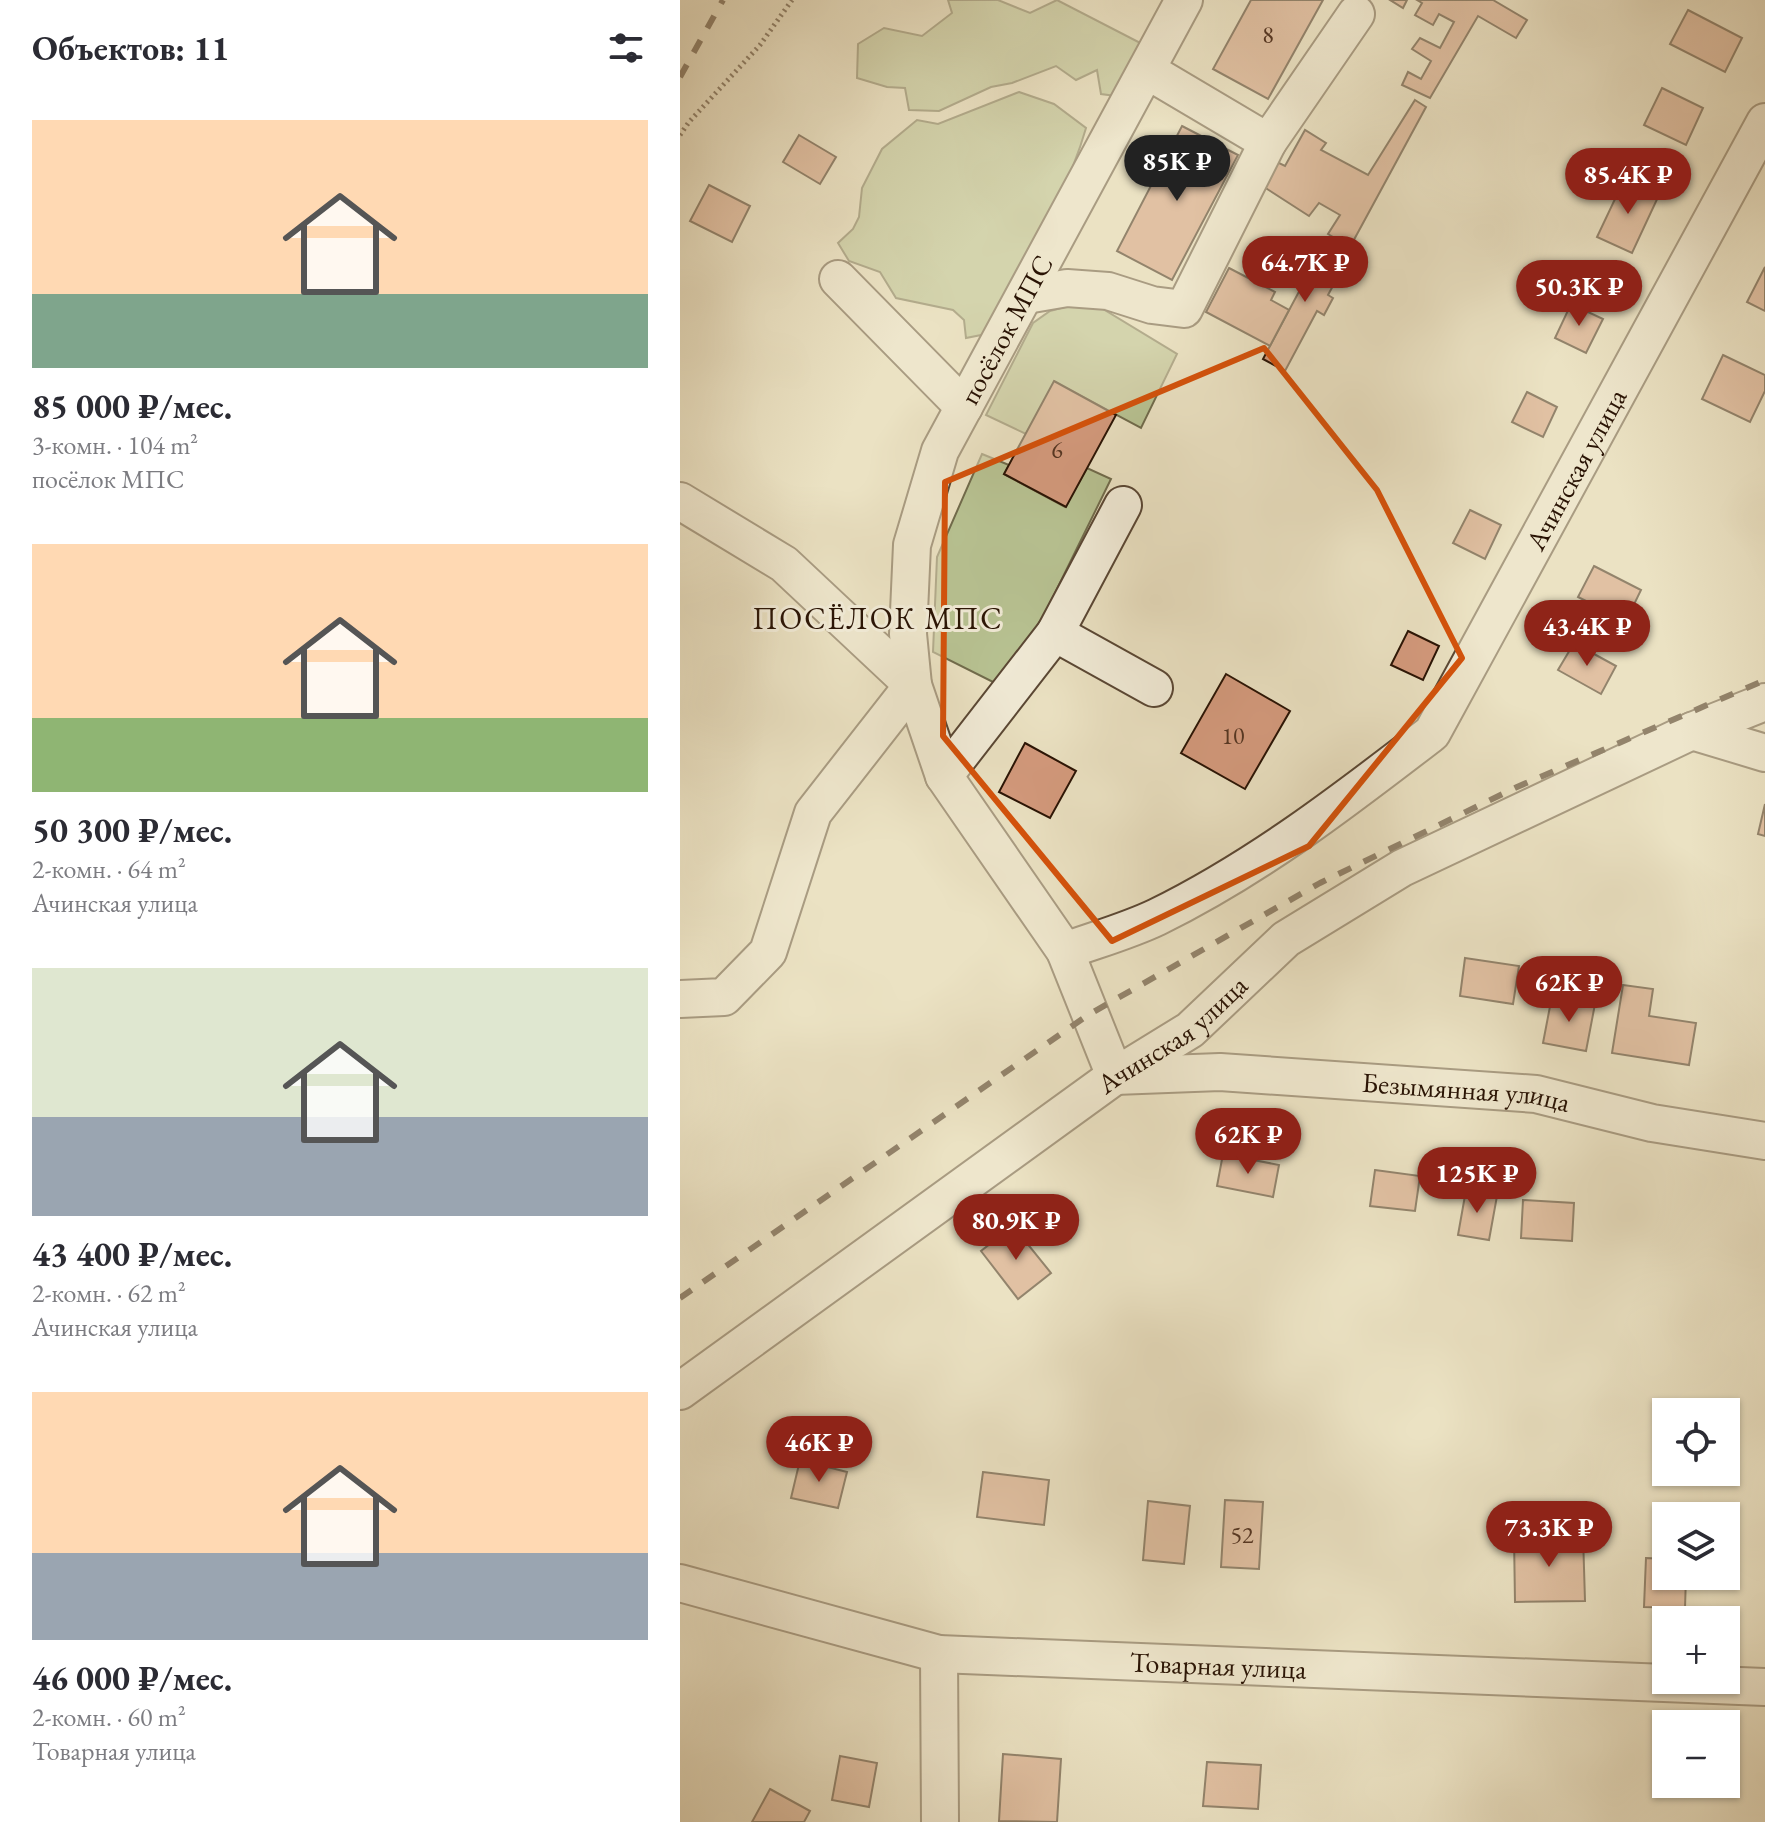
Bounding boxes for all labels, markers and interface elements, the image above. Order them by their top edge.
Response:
house number: 8 [1262,19,1274,50]
text: Объектов: 11 [32,26,229,70]
icon: filters [604,26,648,70]
pin: 85K ₽ [1121,135,1233,203]
text: 85K ₽ [1142,144,1212,178]
pin: 85.4K ₽ [1554,148,1702,216]
text: 85.4K ₽ [1583,157,1673,191]
icon: home [268,172,412,316]
pin: 64.7K ₽ [1231,236,1379,304]
text: 64.7K ₽ [1260,245,1350,279]
street label: посёлок МПС [951,249,1061,410]
pin: 50.3K ₽ [1505,260,1653,328]
text: 50.3K ₽ [1534,269,1624,303]
street label: Ачинская улица [1517,381,1635,557]
text: 85 000 ₽/мес. [32,384,232,428]
text: 3-комн. · 104 m² [32,428,198,462]
house number: 6 [1051,434,1063,465]
text: посёлок МПС [32,462,185,496]
icon: home [268,596,412,740]
district label: ПОСЁЛОК МПС [752,599,1004,638]
pin: 43.4K ₽ [1513,600,1661,668]
text: 43.4K ₽ [1542,609,1632,643]
house number: 10 [1221,720,1245,751]
text: 50 300 ₽/мес. [32,808,232,852]
text: 2-комн. · 64 m² [32,852,186,886]
text: Ачинская улица [32,886,198,920]
pin: 62K ₽ [1513,956,1625,1024]
text: 62K ₽ [1534,965,1604,999]
street label: Ачинская улица [1089,967,1255,1102]
icon: home [268,1020,412,1164]
street label: Безымянная улица [1361,1064,1575,1120]
pin: 62K ₽ [1192,1108,1304,1176]
text: 62K ₽ [1213,1117,1283,1151]
pin: 125K ₽ [1412,1147,1542,1215]
text: 125K ₽ [1435,1156,1519,1190]
pin: 80.9K ₽ [942,1194,1090,1262]
text: 80.9K ₽ [971,1203,1061,1237]
text: 43 400 ₽/мес. [32,1232,232,1276]
text: 2-комн. · 62 m² [32,1276,186,1310]
text: Ачинская улица [32,1310,198,1344]
map controls [1652,1398,1740,1798]
button: locate [1652,1398,1740,1486]
pin: 46K ₽ [763,1416,875,1484]
text: 46K ₽ [784,1425,854,1459]
icon: home [268,1444,412,1588]
pin: 73.3K ₽ [1475,1501,1623,1569]
button: layers [1652,1502,1740,1590]
text: 73.3K ₽ [1504,1510,1594,1544]
house number: 52 [1230,1519,1254,1550]
button: + [1652,1606,1740,1694]
street label: Товарная улица [1129,1644,1308,1687]
text: 46 000 ₽/мес. [32,1656,232,1700]
text: 2-комн. · 60 m² [32,1700,186,1734]
button: − [1652,1710,1740,1798]
text: Товарная улица [32,1734,196,1768]

